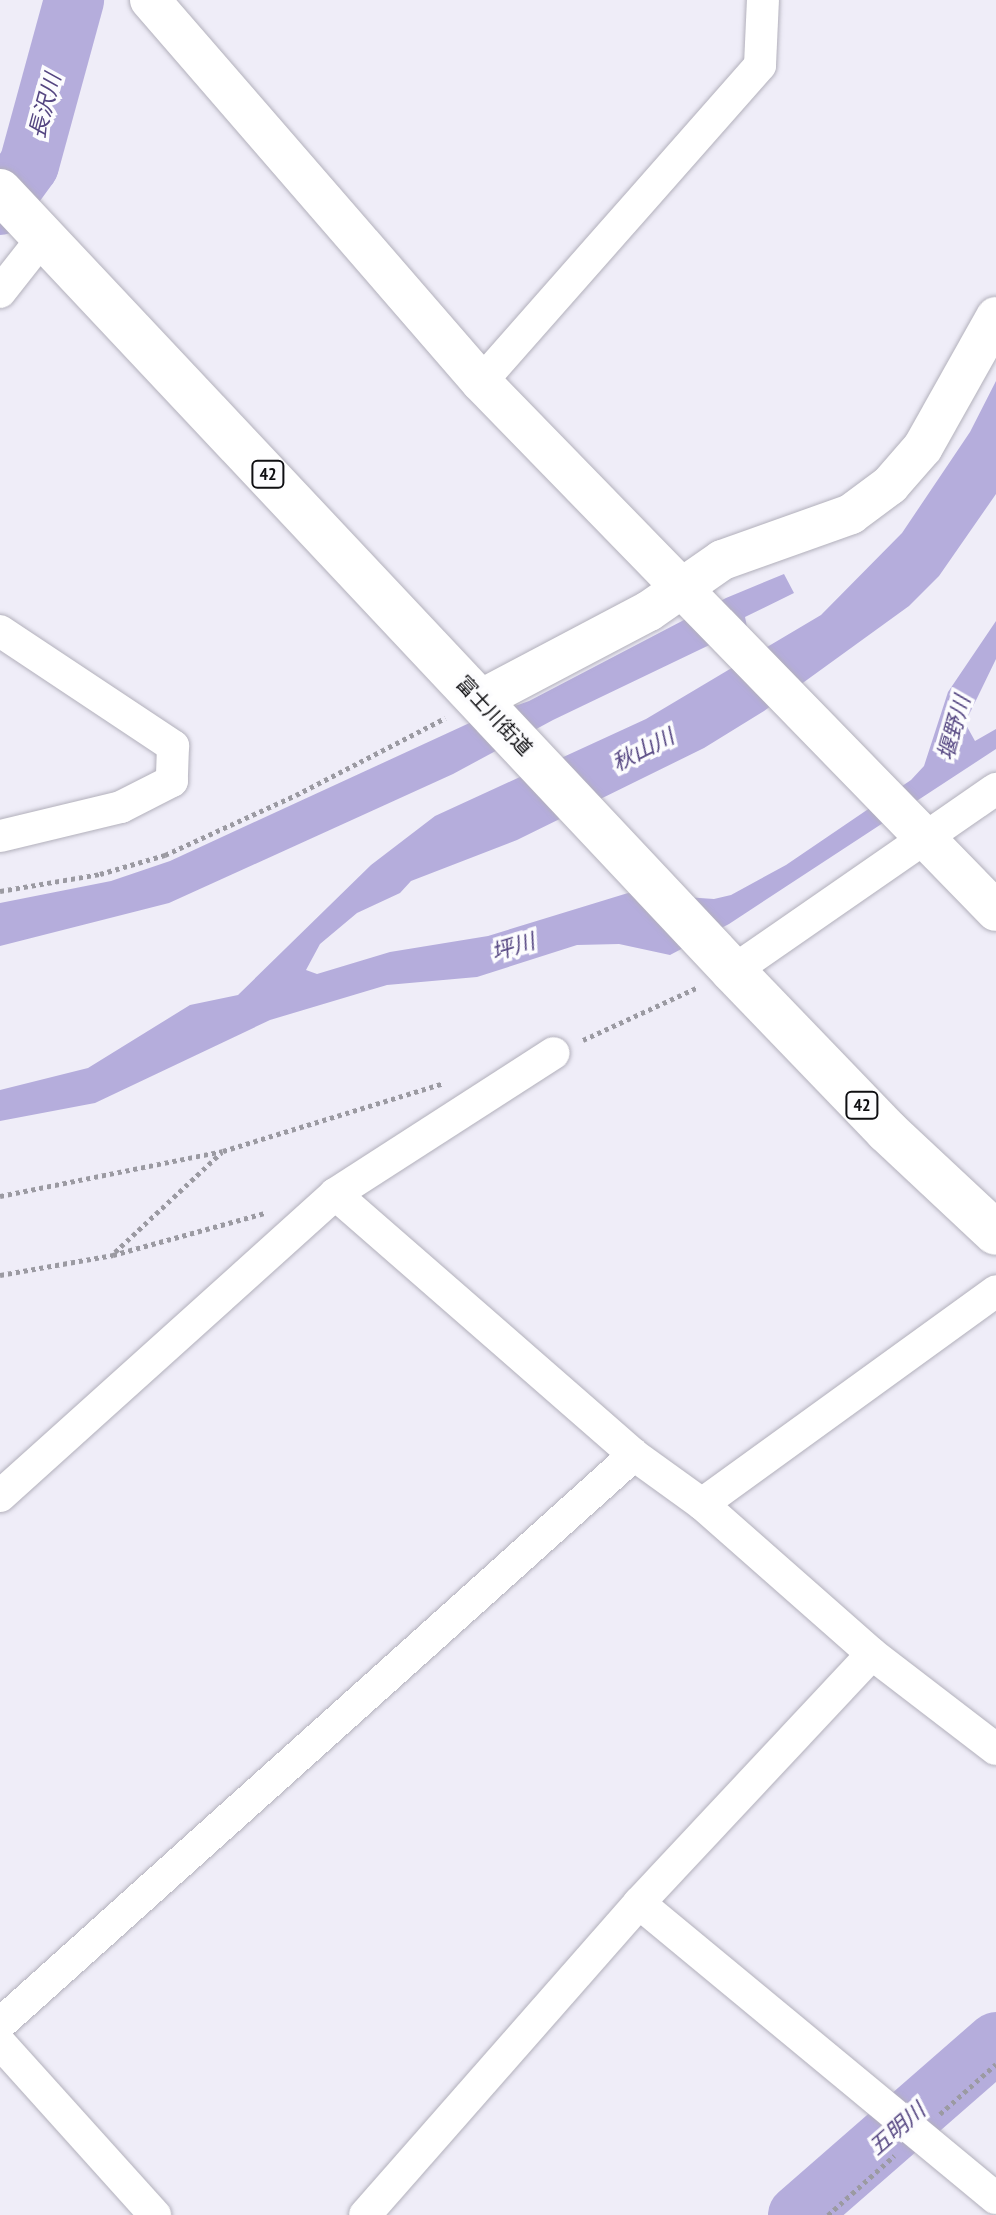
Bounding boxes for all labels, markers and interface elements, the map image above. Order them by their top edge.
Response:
water label: 長沢川 [24,71,66,141]
road number: 42 [250,460,286,488]
street label: 富士川街道 [451,671,537,761]
water label: 堰野川 [932,693,976,763]
water label: 秋山川 [608,723,678,777]
water label: 坪川 [488,928,538,966]
road number: 42 [844,1091,880,1119]
water label: 五明川 [863,2097,931,2161]

